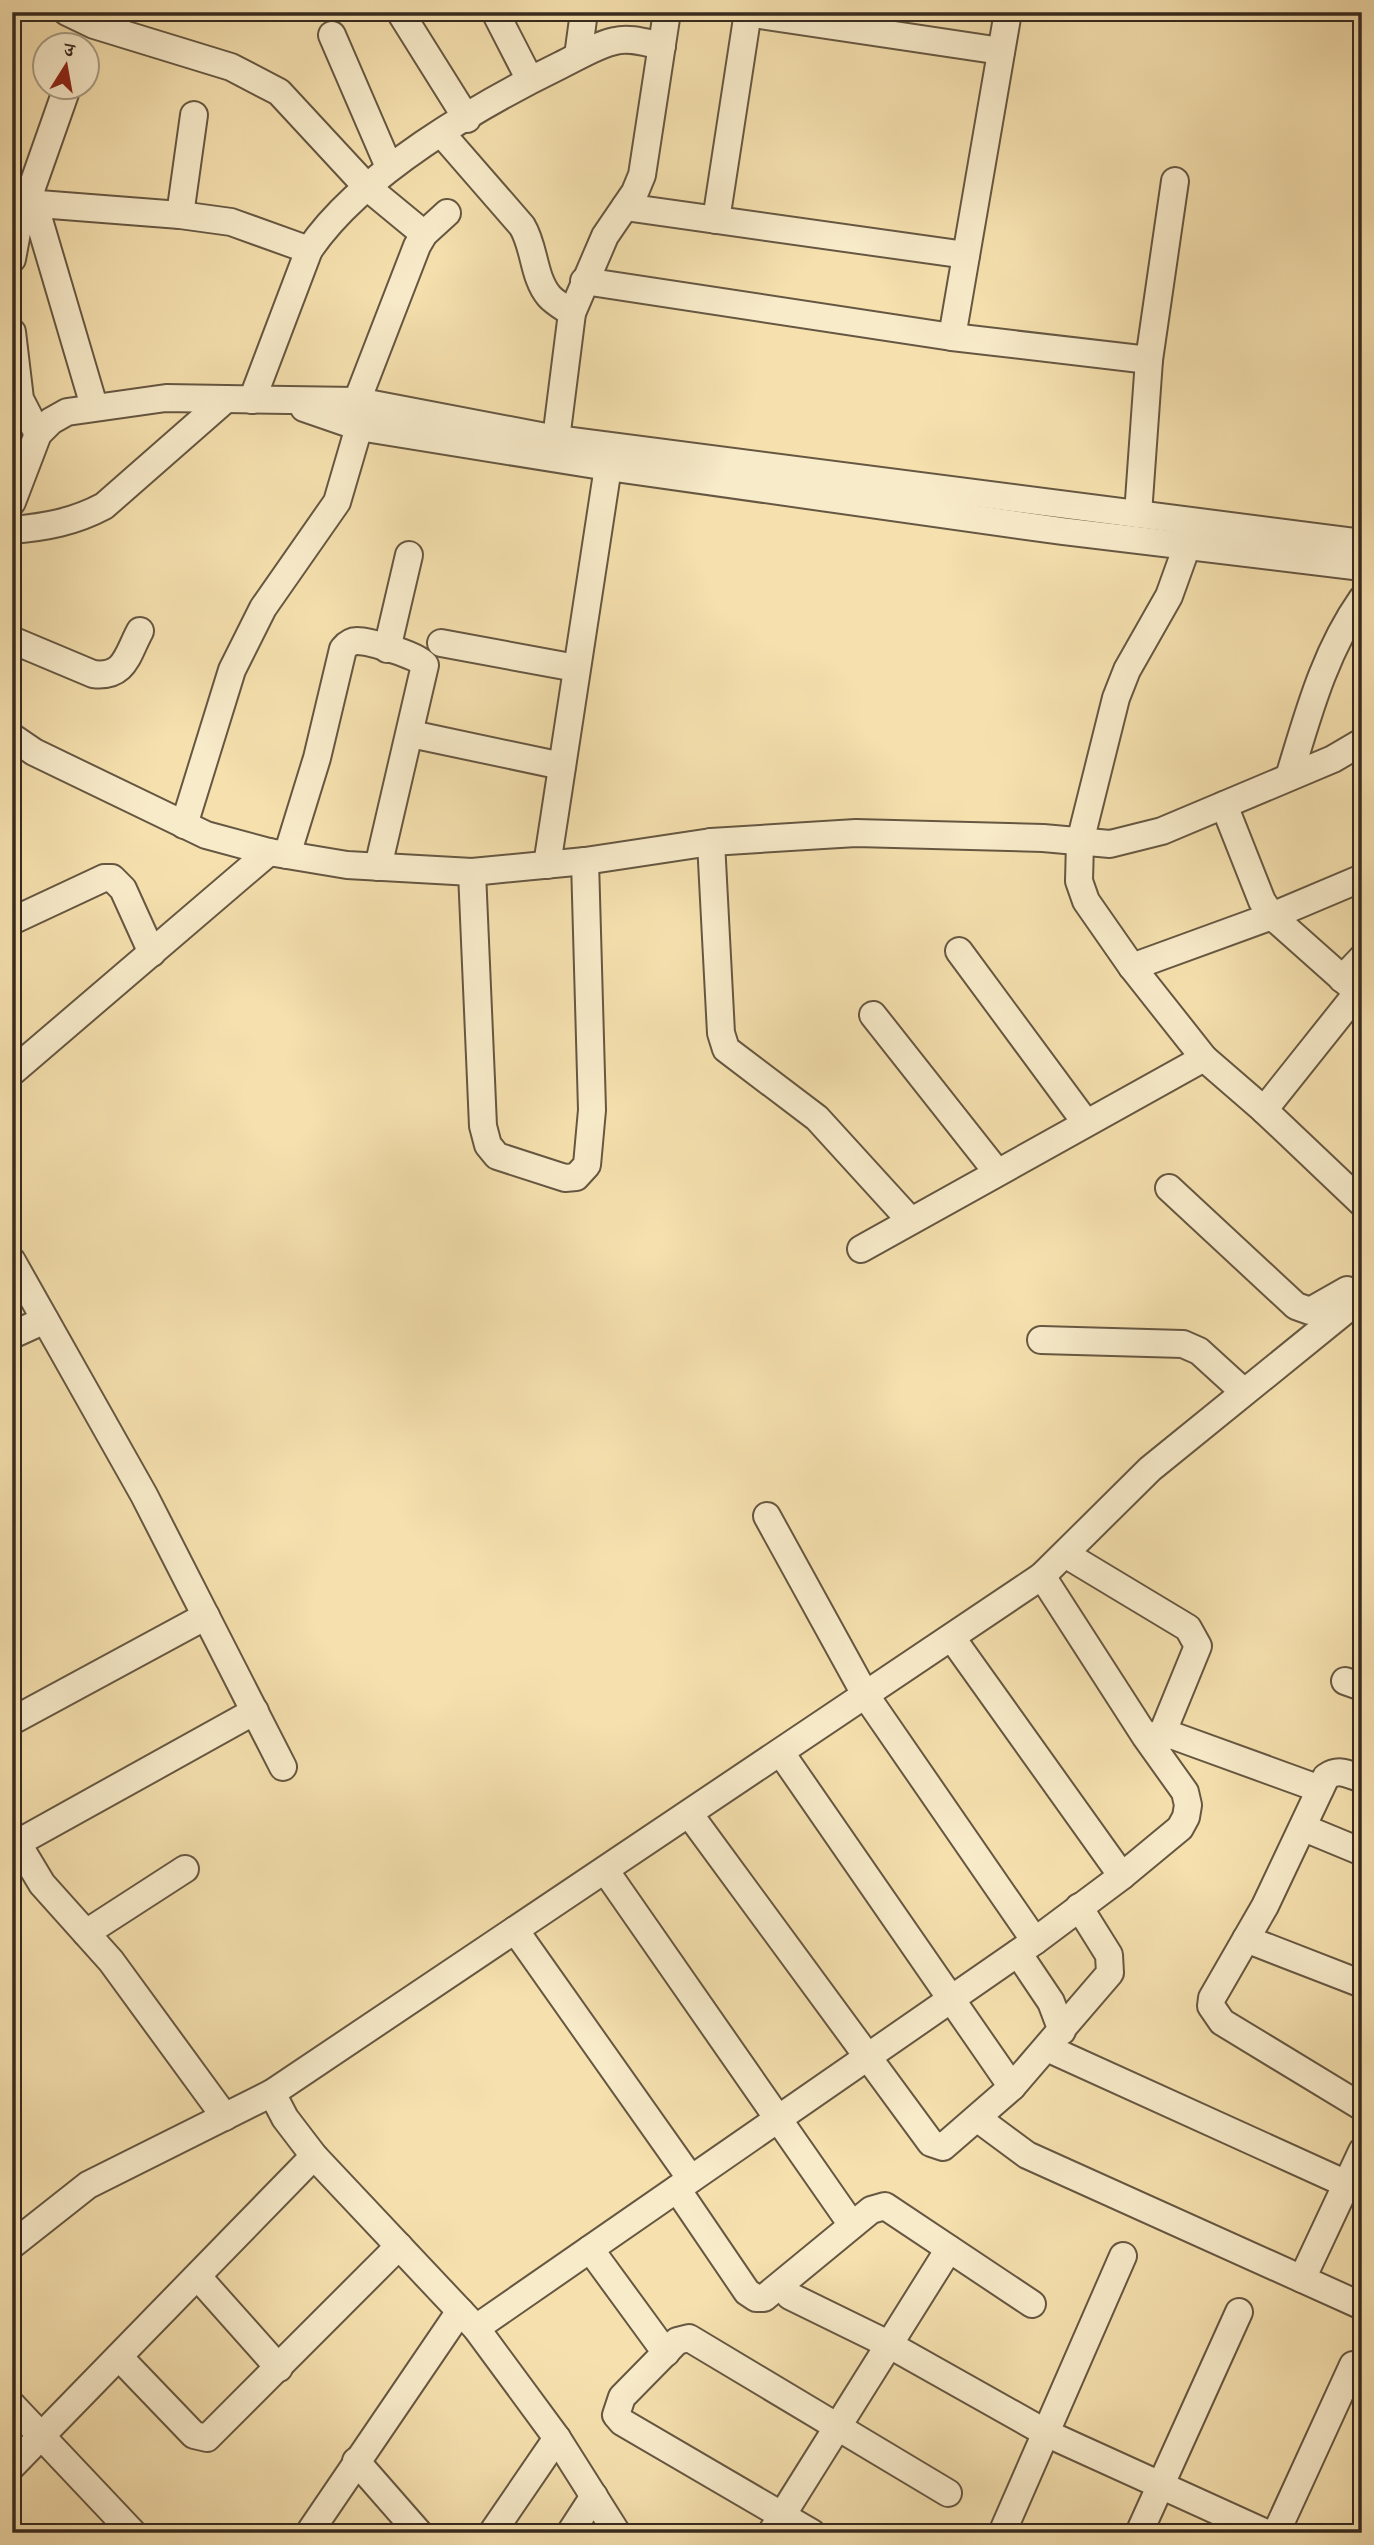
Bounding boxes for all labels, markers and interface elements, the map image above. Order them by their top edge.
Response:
north arrow [32,32,102,102]
text: उ [60,36,78,64]

